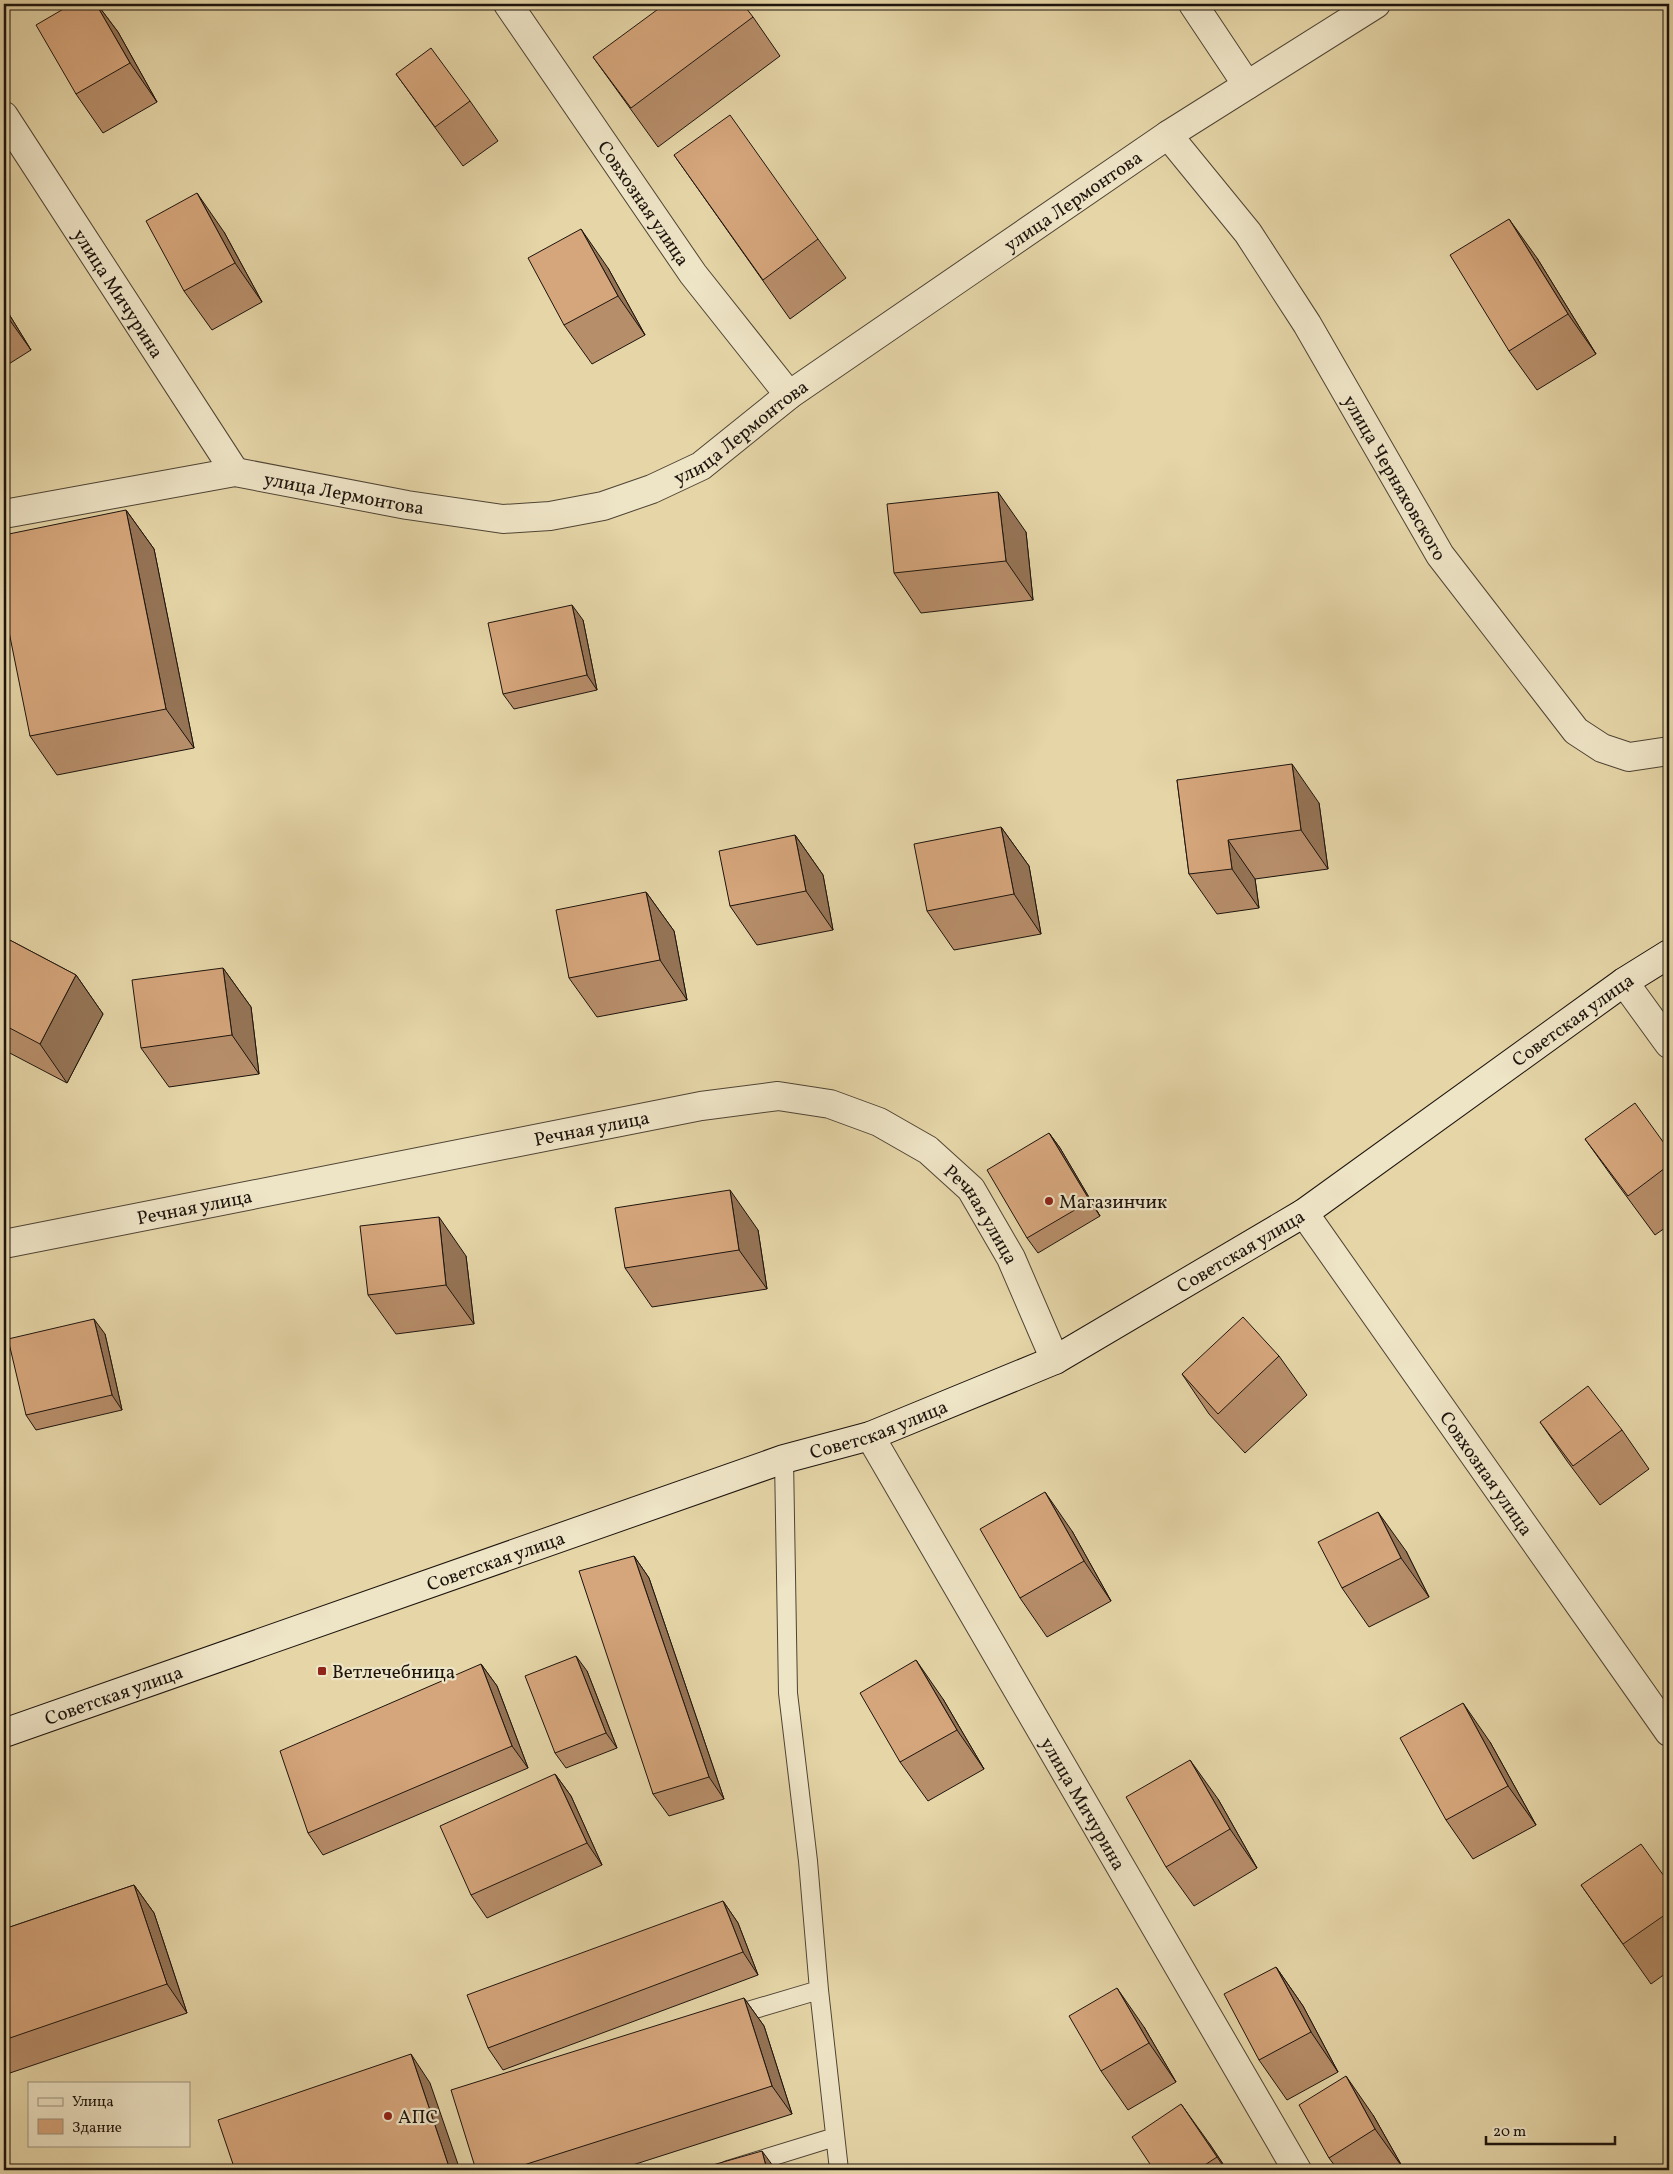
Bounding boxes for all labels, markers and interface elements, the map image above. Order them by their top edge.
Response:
street label: Совхозная улица [590,136,695,272]
street label: улица Лермонтова [999,145,1148,259]
street label: улица Мичурина [65,224,169,364]
street label: улица Лермонтова [670,374,814,492]
street label: улица Черняховского [1336,391,1452,566]
street label: улица Лермонтова [262,467,426,522]
street label: Советская улица [1507,968,1639,1074]
street label: Речная улица [532,1106,652,1154]
street label: Речная улица [937,1159,1023,1269]
street label: Речная улица [135,1184,255,1232]
place label: Магазинчик [1059,1190,1167,1216]
marker: Магазинчик [1043,1195,1055,1207]
street label: Советская улица [1172,1204,1310,1300]
street label: Советская улица [807,1394,952,1467]
street label: Совхозная улица [1432,1407,1538,1542]
street label: Советская улица [424,1526,569,1598]
street label: Советская улица [41,1660,187,1733]
place label: Ветлечебница [332,1660,455,1686]
marker: Ветлечебница [316,1665,328,1677]
street label: улица Мичурина [1033,1733,1131,1876]
legend [28,2082,190,2146]
text: Улица [72,2092,114,2113]
place label: АПС [398,2105,438,2131]
marker: АПС [382,2110,394,2122]
scale bar [1486,2114,1614,2146]
text: Здание [72,2118,122,2139]
text: 20 m [1493,2122,1526,2143]

